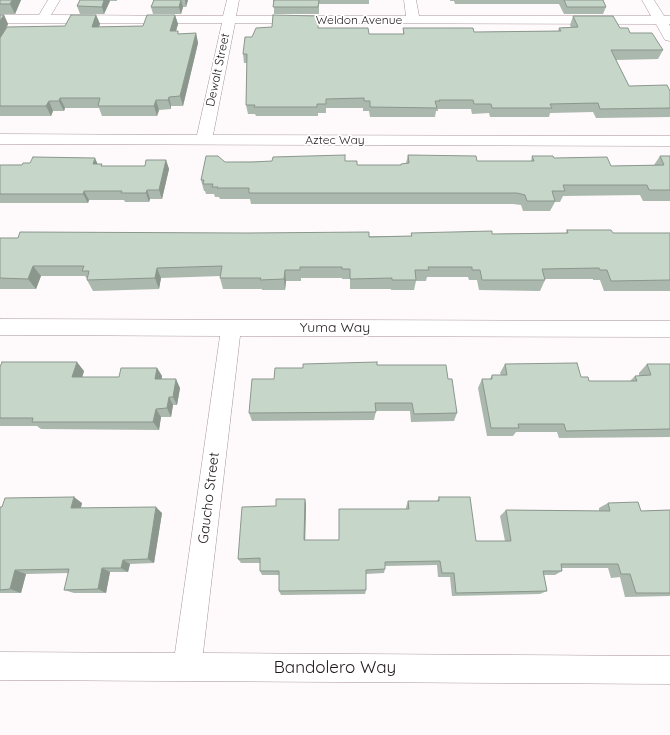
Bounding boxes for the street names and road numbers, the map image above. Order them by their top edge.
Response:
street label: Weldon Avenue [316,13,402,27]
street label: Dewalt Street [203,32,233,108]
street label: Aztec Way [305,133,365,147]
street label: Yuma Way [300,320,370,336]
street label: Gaucho Street [195,451,223,545]
street label: Bandolero Way [274,658,396,678]

